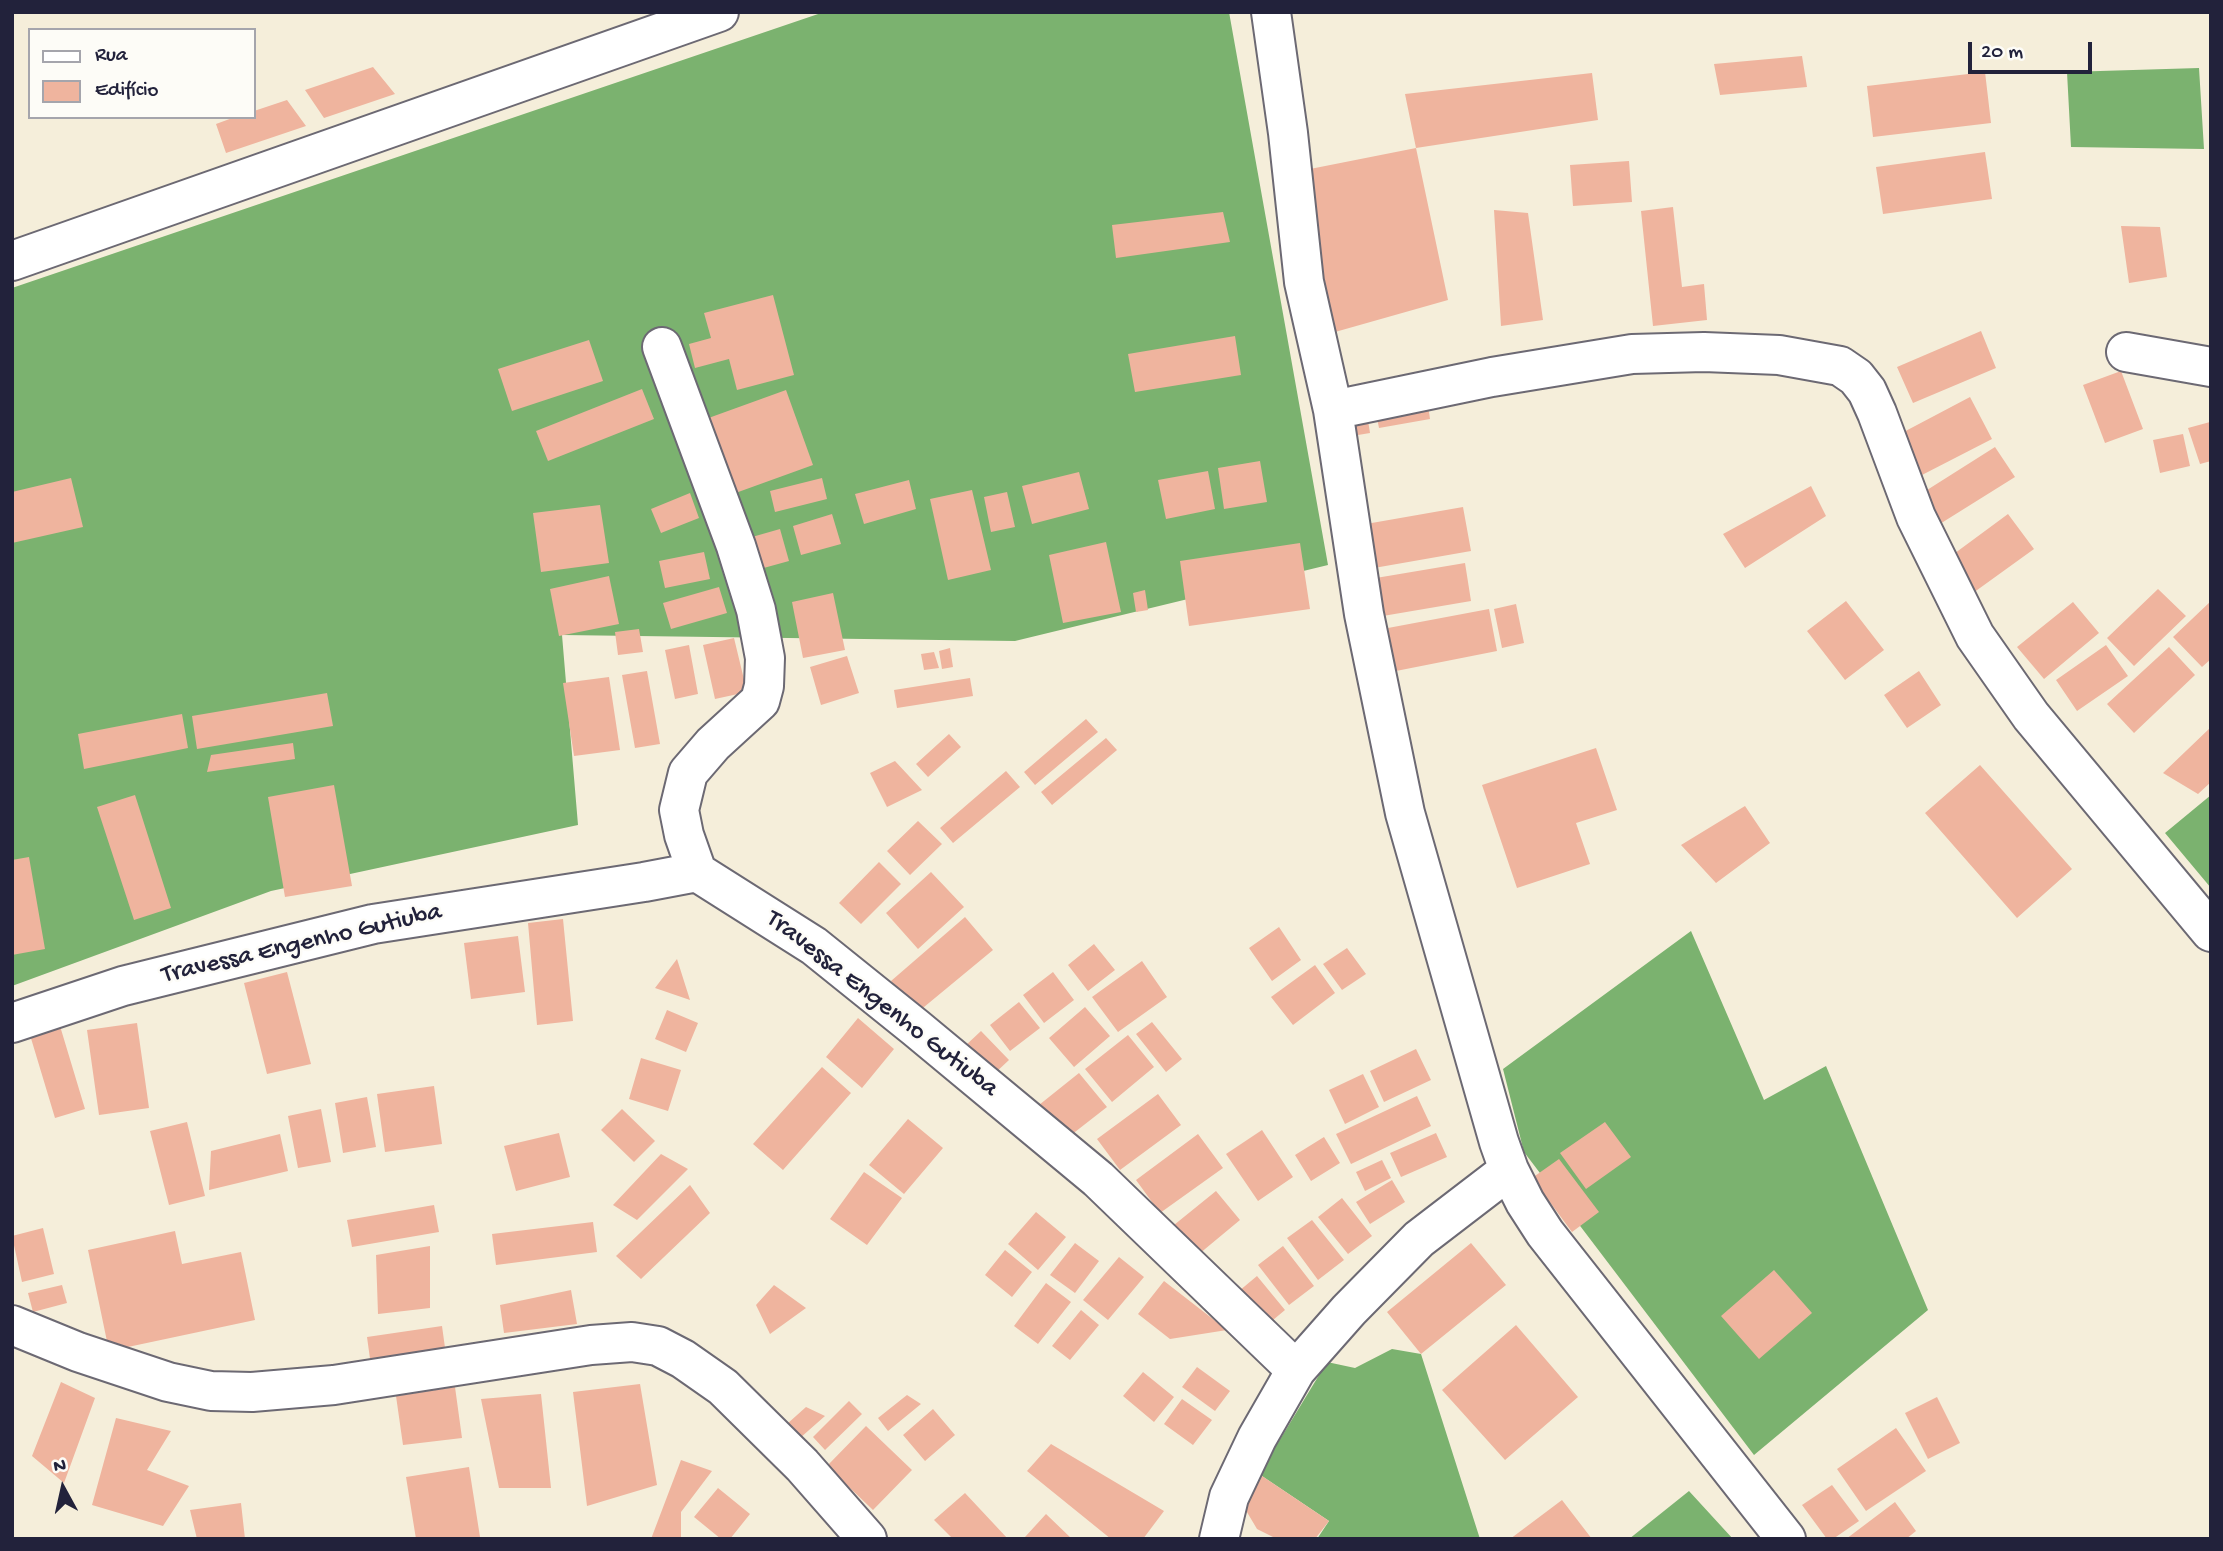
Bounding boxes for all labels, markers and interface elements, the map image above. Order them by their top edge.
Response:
legend [28,28,256,119]
scale bar [1971,28,2095,72]
text: 20 m [1981,41,2023,66]
text: Rua [95,44,128,69]
text: Edifício [95,79,159,104]
street label: Travessa Engenho Gutiuba [159,898,445,992]
street label: Travessa Engenho Gutiuba [759,905,1003,1105]
north arrow [28,1453,98,1523]
text: N [52,1454,68,1479]

